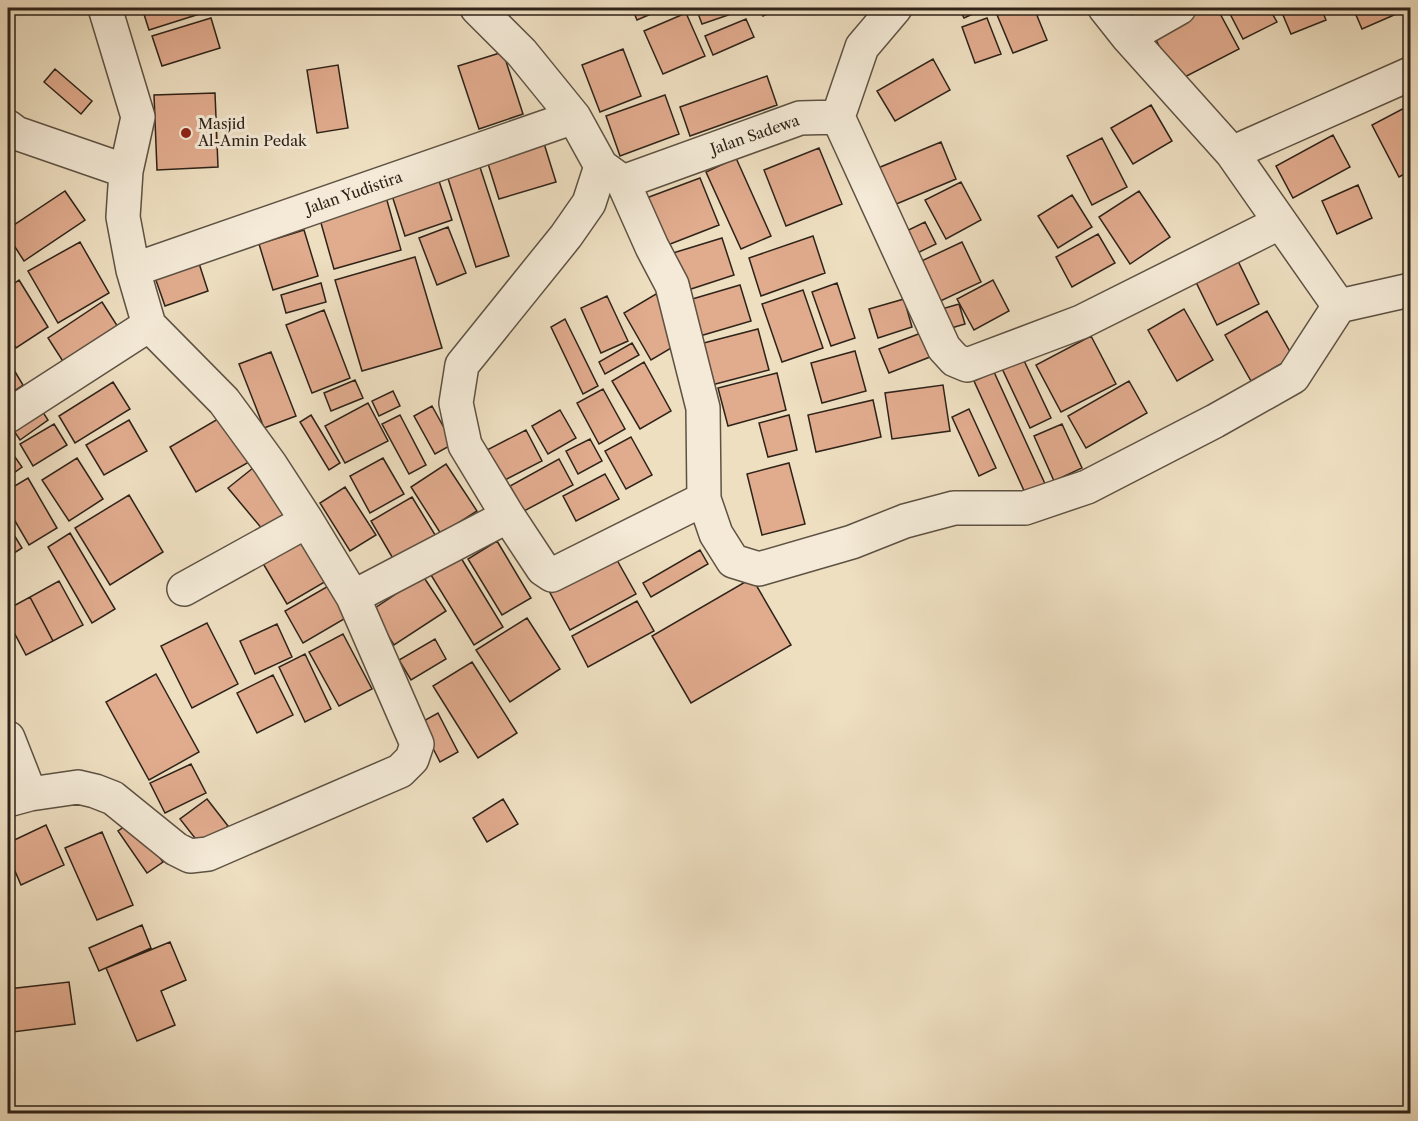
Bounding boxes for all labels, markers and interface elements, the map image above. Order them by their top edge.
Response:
street label: Jalan Sadewa [706,110,802,159]
place label: Masjid Al-Amin Pedak [197,114,308,150]
marker: Masjid Al-Amin Pedak [179,126,193,140]
street label: Jalan Yudistira [301,167,405,219]

